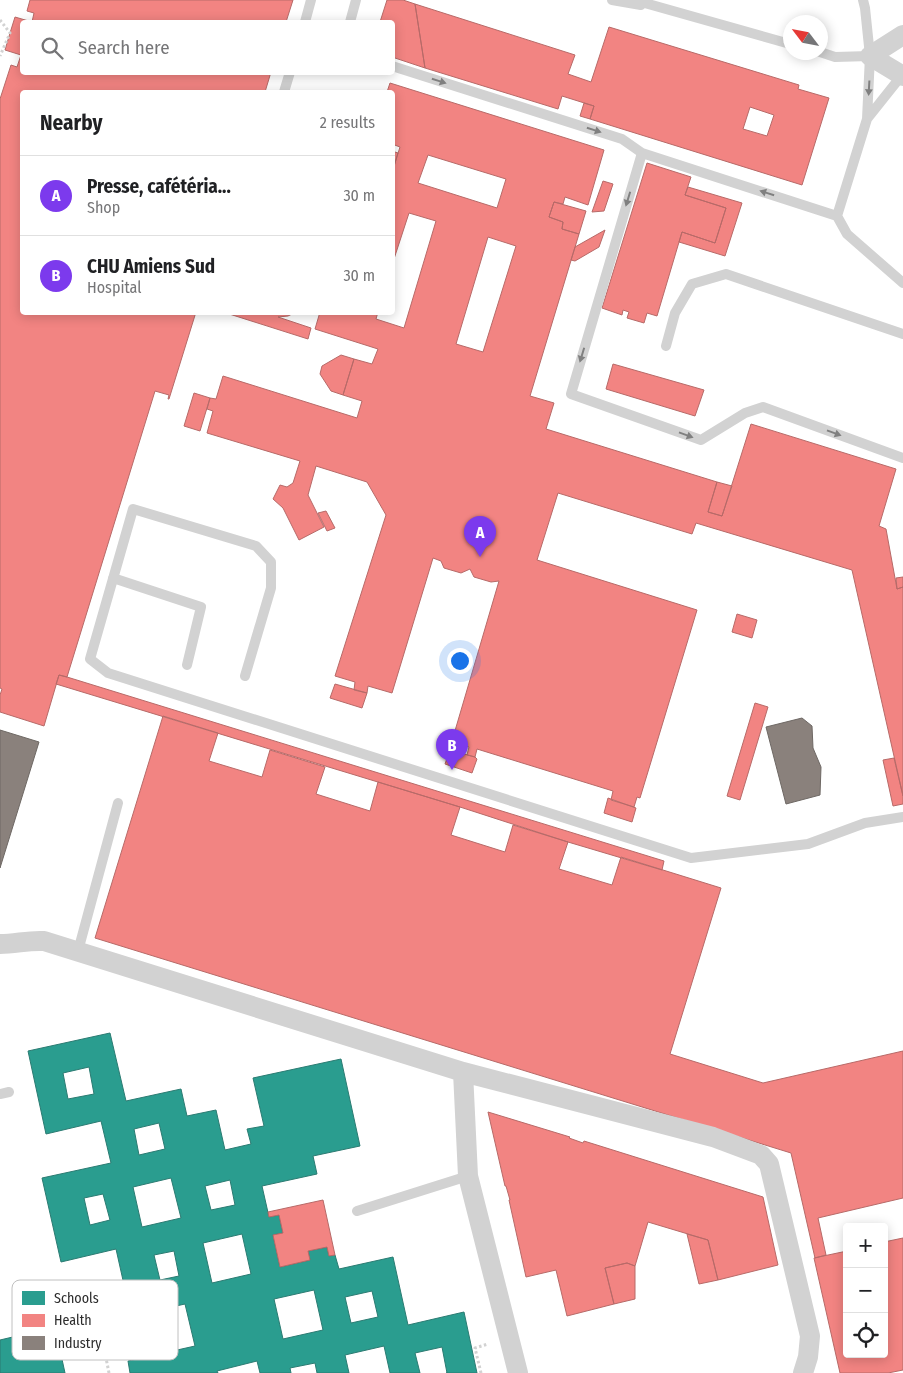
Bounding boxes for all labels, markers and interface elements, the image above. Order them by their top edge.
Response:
north arrow [783,15,828,60]
search box [20,20,395,75]
icon: search [38,34,66,62]
text: Search here [78,36,170,59]
one-way arrow [432,77,447,85]
one-way arrow [864,80,872,96]
text: Nearby [40,110,102,136]
text: 2 results [320,113,375,132]
one-way arrow [587,126,602,134]
text: Presse, cafétéria... [87,175,231,198]
text: A [52,186,60,205]
text: 30 m [343,186,375,205]
one-way arrow [759,189,774,197]
one-way arrow [624,192,632,207]
text: Shop [87,198,120,217]
text: CHU Amiens Sud [87,255,215,278]
text: B [52,266,60,285]
text: 30 m [343,266,375,285]
text: Hospital [87,278,142,297]
one-way arrow [578,348,586,363]
one-way arrow [827,429,842,437]
one-way arrow [678,432,693,439]
pin: A [464,516,496,557]
your location [447,648,473,674]
pin: B [436,729,468,770]
map controls [843,1223,888,1358]
button: + [843,1223,888,1268]
button: − [843,1268,888,1313]
legend [12,1280,178,1360]
text: Schools [54,1290,99,1307]
text: Health [54,1312,92,1329]
button: locate [843,1313,888,1358]
text: Industry [54,1335,102,1352]

